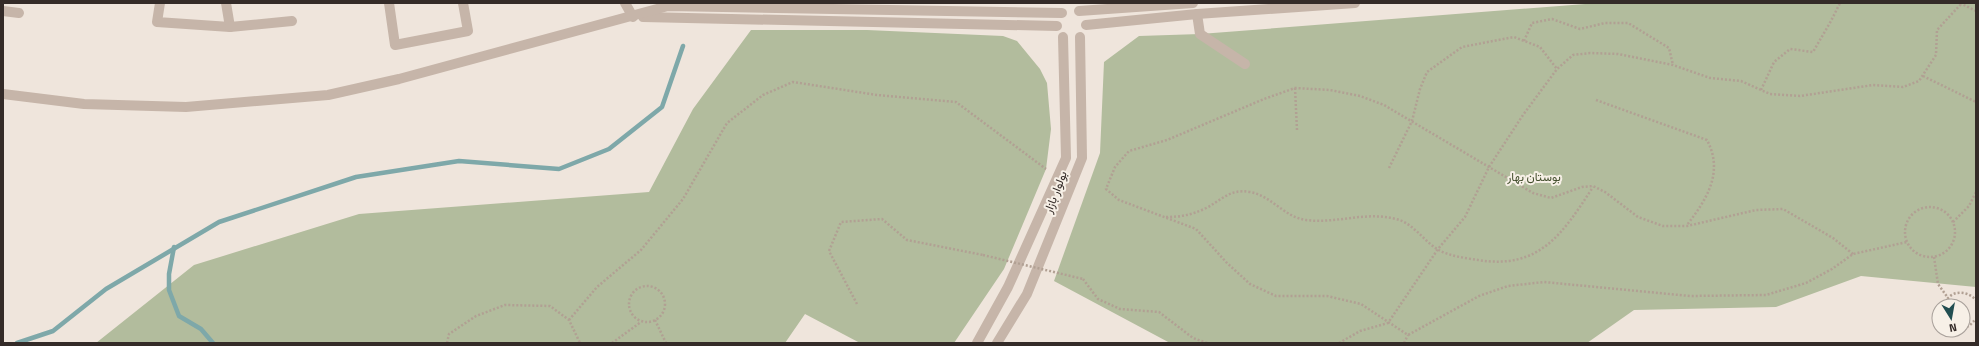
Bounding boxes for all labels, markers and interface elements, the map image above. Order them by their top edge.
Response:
park label: بوستان بهار [1506,167,1561,186]
street label: بولوار بازار [1038,168,1072,217]
north arrow [1931,298,1971,338]
text: N [1948,319,1958,336]

